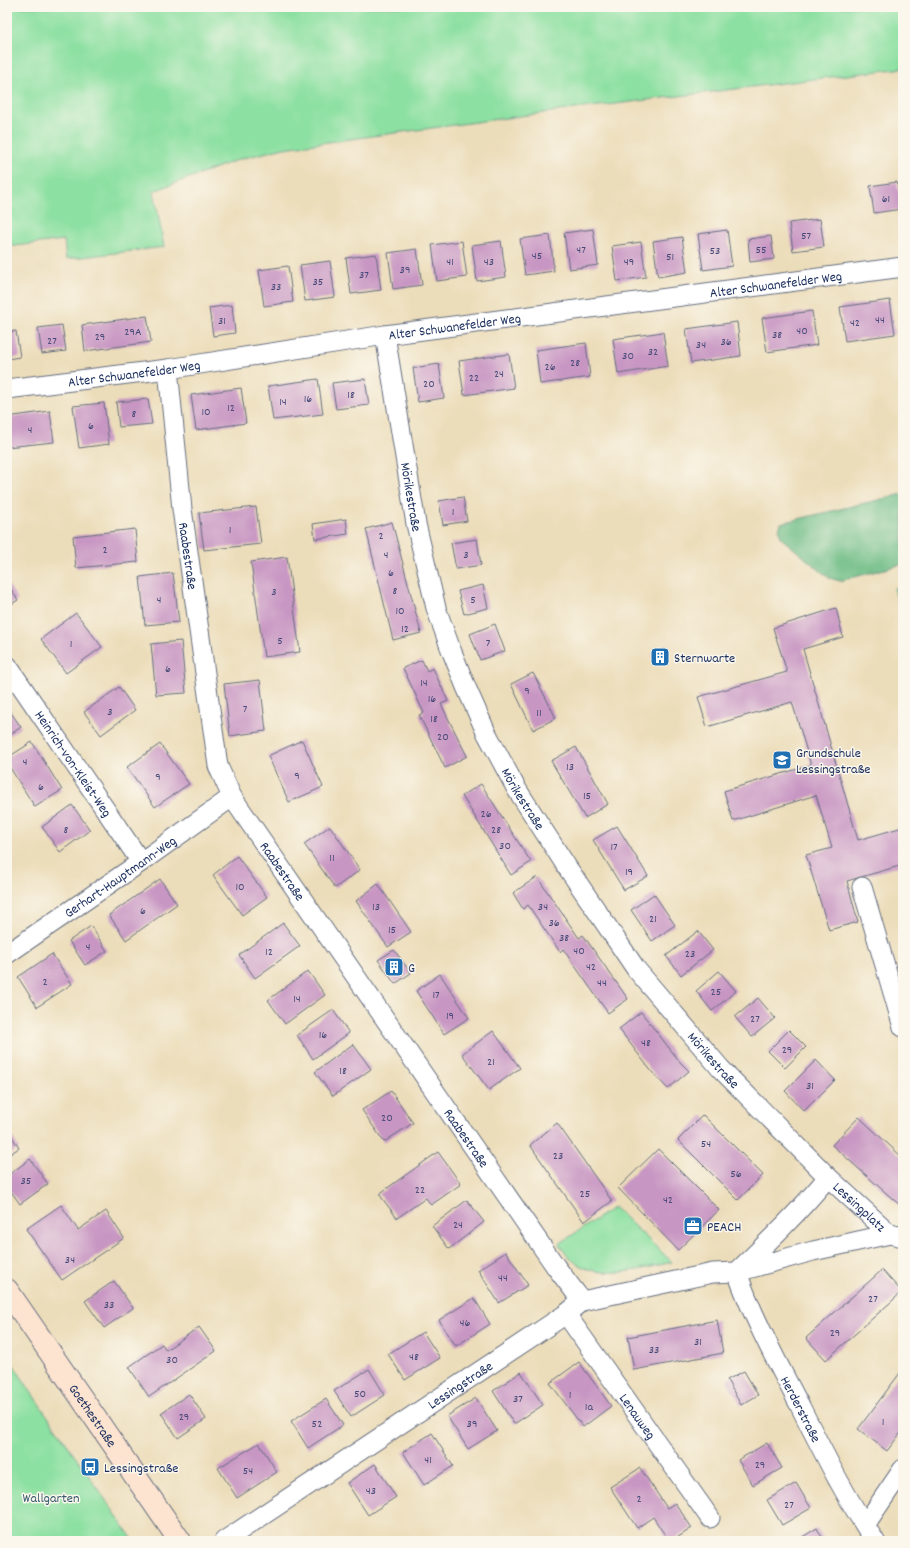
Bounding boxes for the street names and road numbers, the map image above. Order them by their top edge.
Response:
street label: Alter Schwanefelder Weg [709,267,843,304]
street label: Alter Schwanefelder Weg [387,309,522,346]
street label: Alter Schwanefelder Weg [67,356,202,393]
street label: Mörikestraße [394,461,425,534]
street label: Raabestraße [172,521,201,591]
street label: Heinrich-von-Kleist-Weg [29,707,116,822]
street label: Mörikestraße [495,765,549,835]
street label: Gerhart-Hauptmann-Weg [61,832,181,924]
street label: Raabestraße [254,838,309,906]
street label: Mörikestraße [682,1028,743,1094]
street label: Raabestraße [438,1105,493,1172]
street label: Lessingplatz [828,1178,890,1238]
street label: Lessingstraße [424,1357,497,1415]
street label: Herderstraße [774,1373,825,1447]
street label: Goethestraße [63,1381,121,1452]
street label: Lenauweg [613,1390,660,1444]

